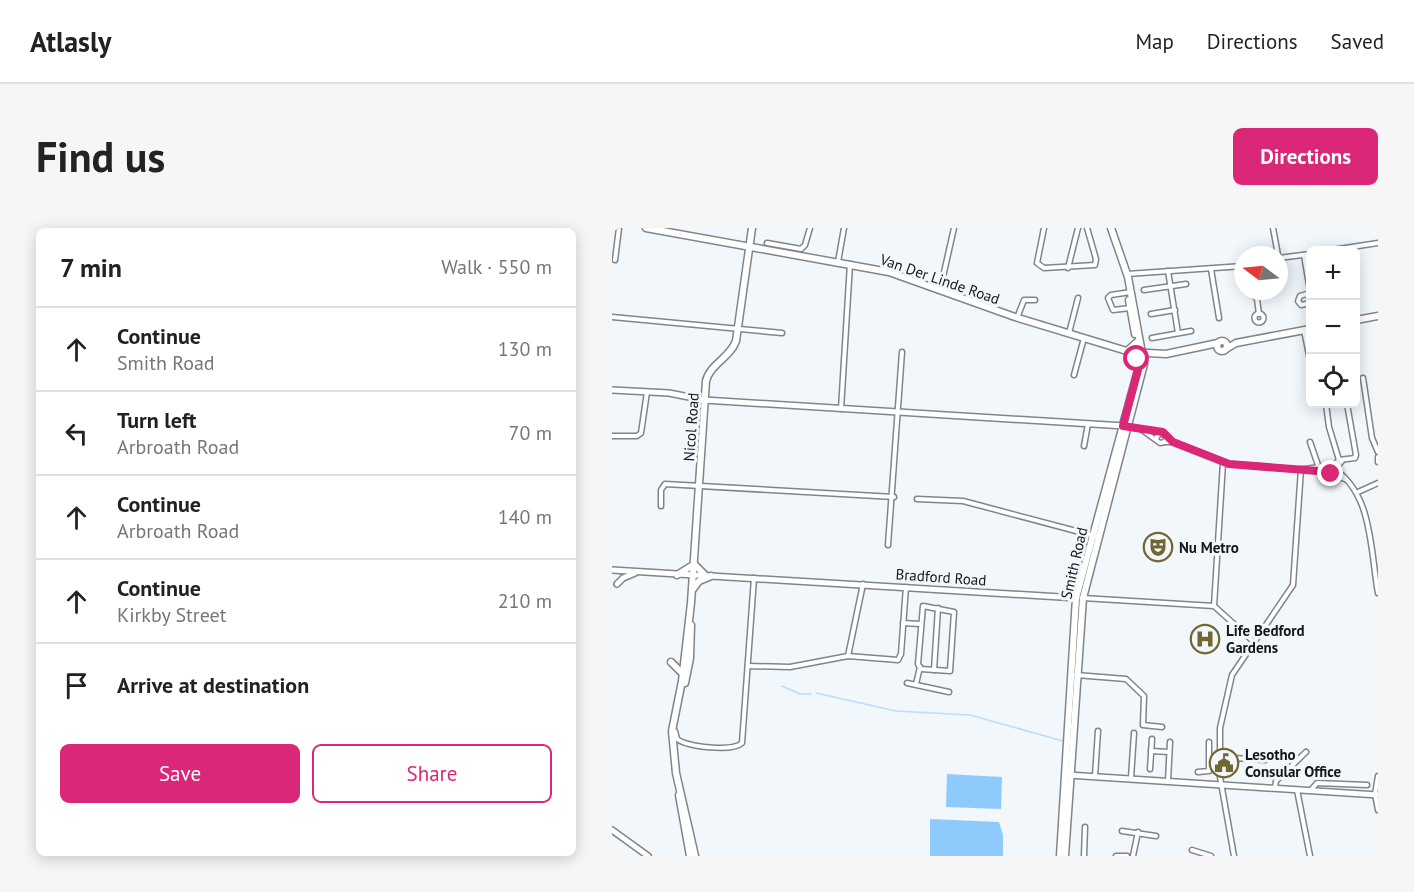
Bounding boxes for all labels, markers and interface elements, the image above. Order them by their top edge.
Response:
text: Atlasly [30,23,112,60]
text: Map [1135,28,1174,55]
text: Directions [1207,28,1298,55]
text: Saved [1331,28,1384,55]
button: Directions [1233,128,1378,185]
text: Find us [36,129,165,184]
north arrow [1234,246,1288,300]
map controls [1306,246,1360,408]
button: + [1306,246,1360,300]
street label: Van Der Linde Road [877,249,1002,308]
text: 7 min [60,251,122,284]
text: Walk · 550 m [441,254,552,280]
button: − [1306,300,1360,354]
text: Continue [117,322,201,350]
icon: ahead [60,333,93,366]
text: 130 m [498,336,552,362]
route start [1123,345,1149,371]
text: Smith Road [117,350,215,376]
button: locate [1306,354,1360,408]
street label: Nicol Road [679,392,703,462]
text: Turn left [117,406,197,434]
icon: left [60,417,93,450]
text: 70 m [509,420,552,446]
text: Arbroath Road [117,434,239,460]
route end [1317,460,1343,486]
text: Continue [117,490,201,518]
icon: ahead [60,501,93,534]
text: 140 m [498,504,552,530]
text: Arbroath Road [117,518,239,544]
street label: Smith Road [1057,525,1091,601]
theatre icon: Nu Metro [1142,531,1174,563]
place label: Nu Metro [1179,538,1239,557]
street label: Bradford Road [895,564,987,590]
text: Continue [117,574,201,602]
icon: ahead [60,585,93,618]
text: 210 m [498,588,552,614]
text: Kirkby Street [117,602,227,628]
place label: Life Bedford Gardens [1226,621,1305,657]
hospital icon: Life Bedford Gardens [1189,623,1221,655]
icon: arrive [60,669,93,702]
text: Arrive at destination [117,671,309,699]
button: Save [60,744,300,803]
button: Share [312,744,552,803]
place label: Lesotho Consular Office [1245,745,1342,781]
public building icon: Lesotho Consular Office [1208,747,1240,779]

